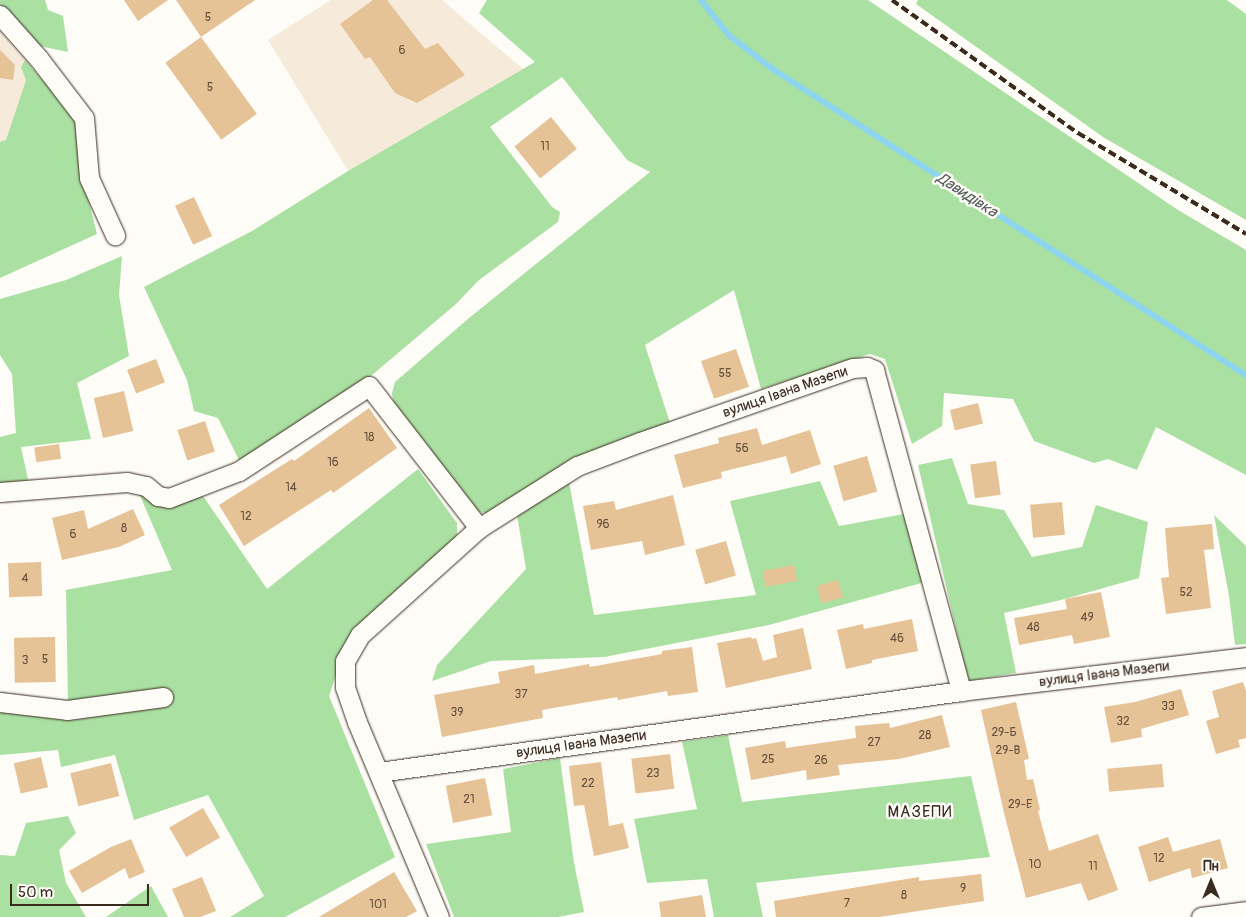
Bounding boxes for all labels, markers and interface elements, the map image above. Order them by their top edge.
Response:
house number: 5 [205,11,211,25]
house number: 6 [399,44,405,58]
house number: 5 [207,81,213,95]
house number: 11 [540,140,550,154]
water label: Давидівка [933,168,1001,222]
street label: вулиця Івана Мазепи [720,362,850,422]
house number: 55 [718,367,732,381]
house number: 18 [364,431,374,445]
house number: 56 [735,442,749,456]
house number: 16 [327,456,339,470]
house number: 14 [285,481,297,495]
house number: 12 [240,510,252,524]
house number: 96 [596,518,610,532]
house number: 8 [121,522,127,536]
house number: 6 [70,528,76,542]
house number: 4 [22,572,28,586]
house number: 52 [1179,586,1193,600]
house number: 49 [1080,611,1094,625]
house number: 48 [1026,621,1040,635]
house number: 46 [890,632,904,646]
house number: 5 [42,653,48,667]
house number: 3 [22,654,28,668]
street label: вулиця Івана Мазепи [1038,657,1170,691]
house number: 37 [514,688,528,702]
house number: 33 [1161,700,1175,714]
house number: 39 [451,706,463,720]
house number: 32 [1116,715,1130,729]
street label: вулиця Івана Мазепи [515,726,647,762]
house number: 29-Б [991,726,1017,740]
house number: 28 [919,729,931,743]
house number: 27 [867,736,881,750]
house number: 29-В [996,744,1020,758]
house number: 25 [761,753,775,767]
house number: 26 [814,754,828,768]
house number: 23 [646,767,660,781]
house number: 22 [581,777,595,791]
house number: 21 [463,793,475,807]
house number: 29-Е [1008,798,1032,812]
district label: МАЗЕПИ [887,802,953,822]
house number: 12 [1153,852,1165,866]
north arrow [1186,857,1236,907]
house number: 10 [1029,858,1041,872]
text: Пн [1203,858,1219,875]
house number: 11 [1088,860,1098,874]
scale bar [12,874,151,906]
house number: 9 [960,882,966,896]
text: 50 m [18,883,53,902]
house number: 8 [901,889,907,903]
house number: 7 [844,897,850,911]
house number: 101 [369,898,387,912]

